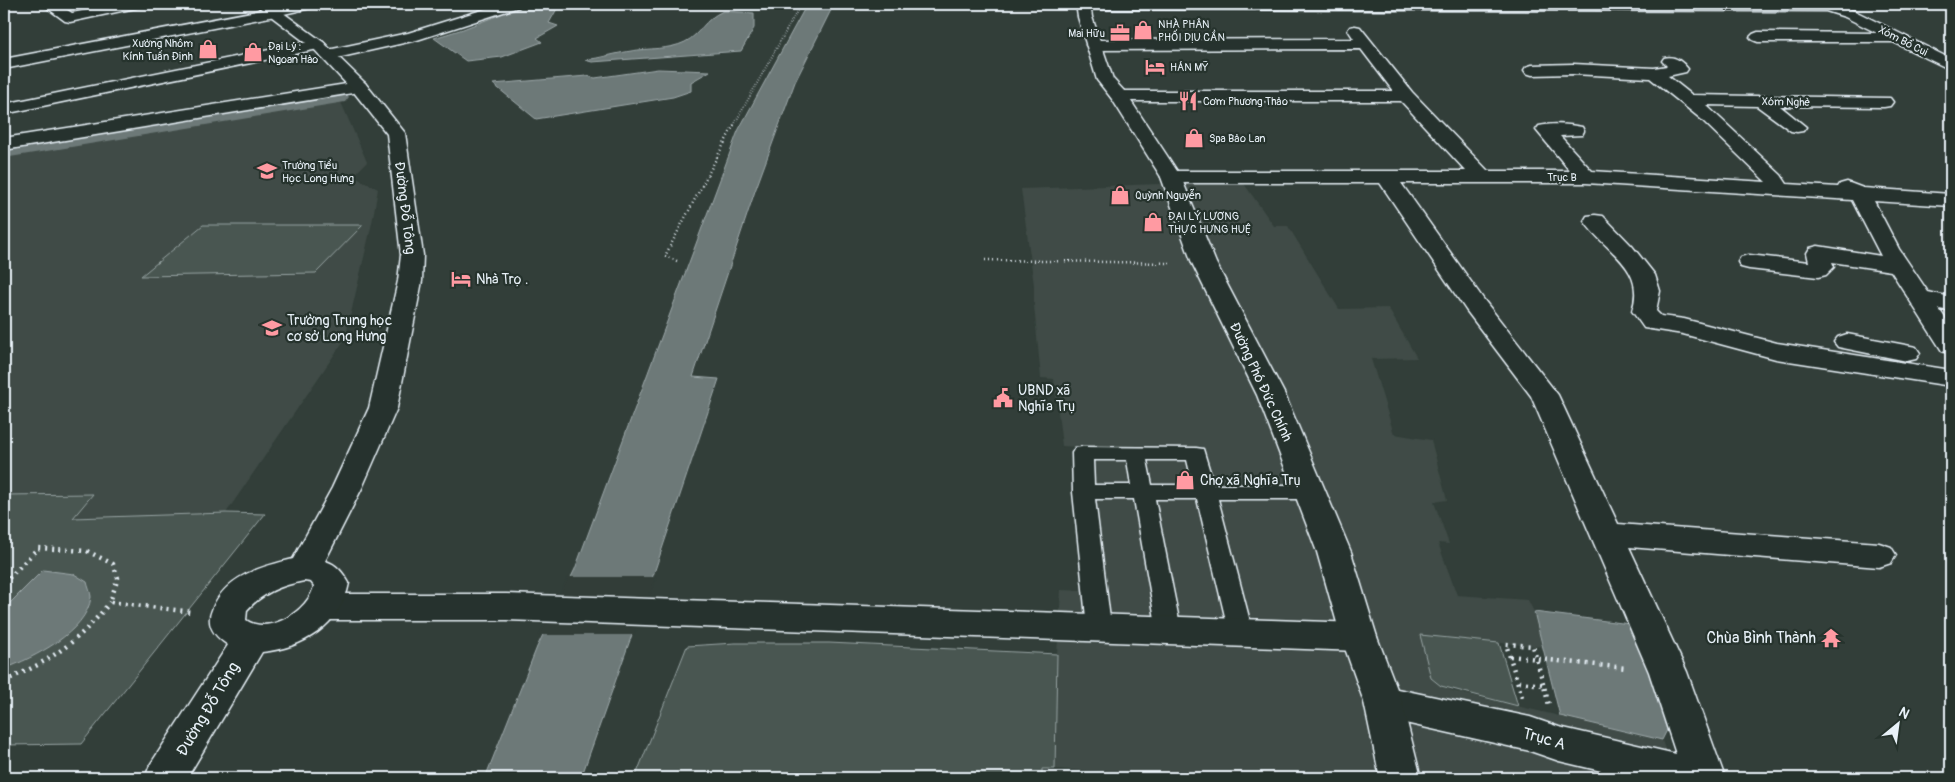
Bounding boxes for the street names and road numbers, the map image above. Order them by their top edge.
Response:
street label: Xóm Bồ Cui [1876,23,1930,59]
street label: Xóm Nghè [1762,95,1810,109]
street label: Đường Đỗ Tông [391,161,420,255]
street label: Trục B [1547,171,1577,184]
street label: Đường Phó Đức Chính [1226,320,1296,444]
street label: Đường Đỗ Tông [172,658,244,760]
street label: Trục A [1520,723,1568,755]

